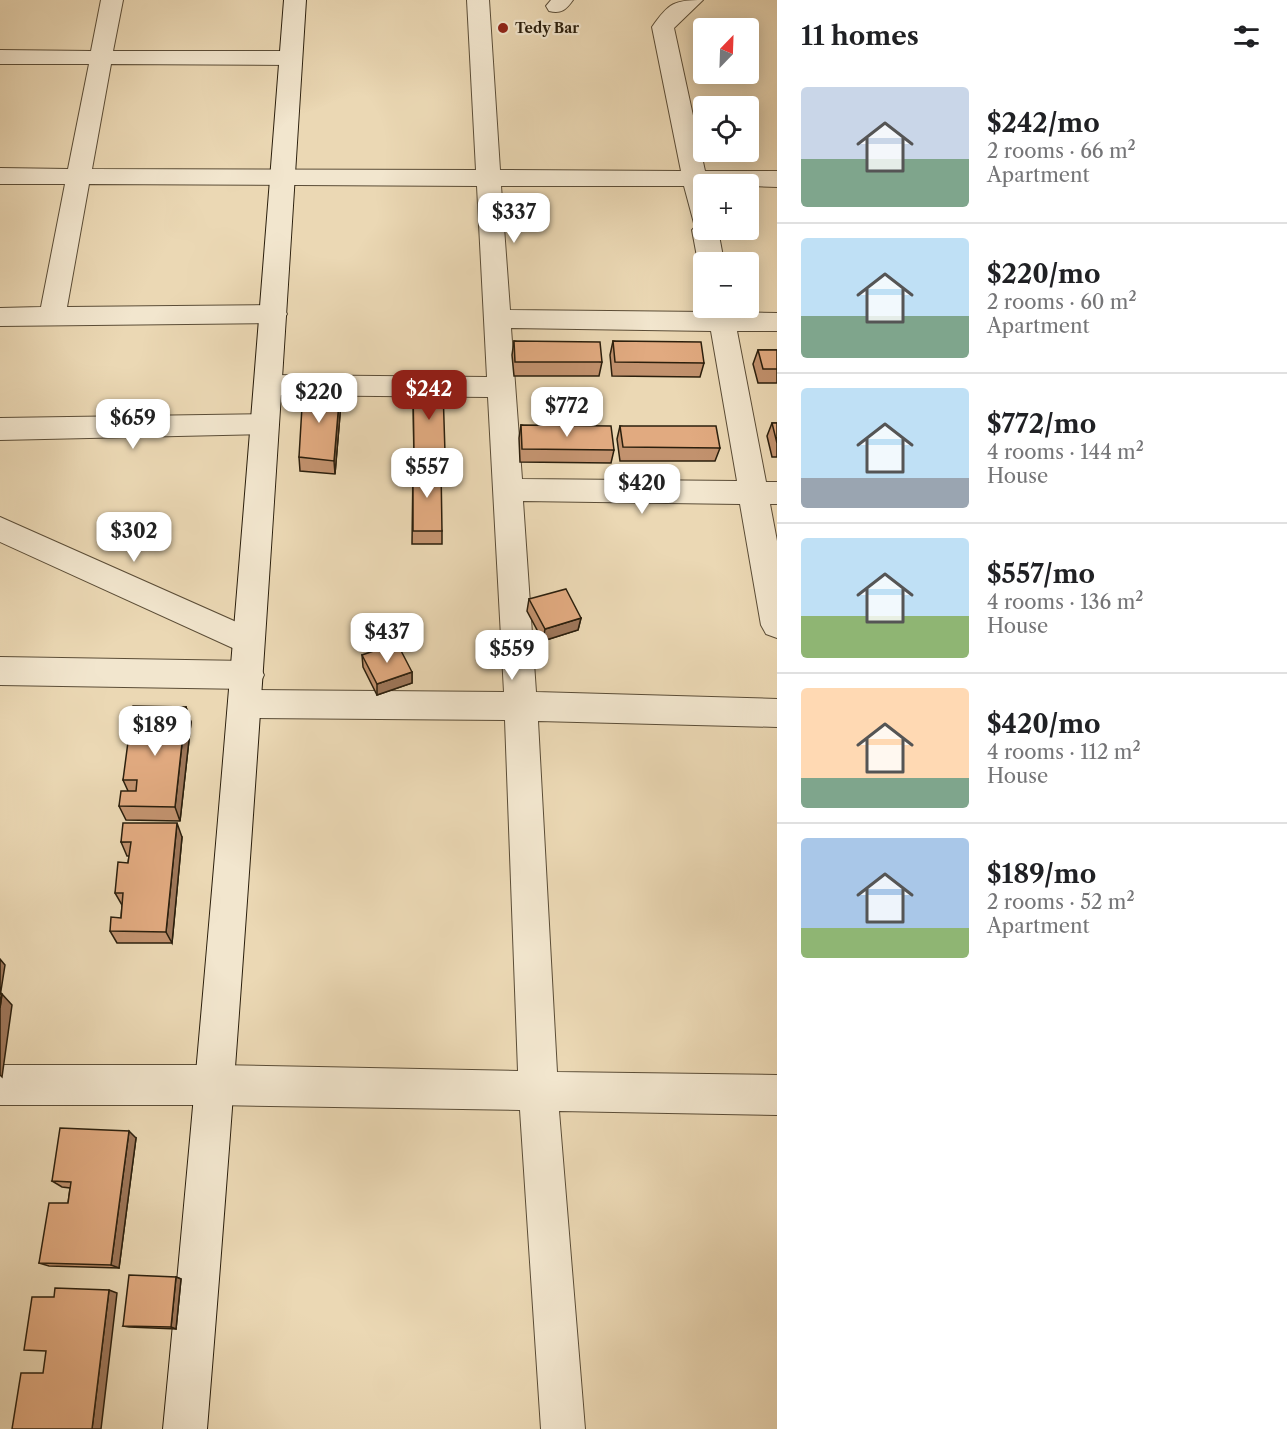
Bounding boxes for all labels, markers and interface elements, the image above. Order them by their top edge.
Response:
north arrow [693,18,759,84]
map controls [693,18,759,318]
place label: Tedy Bar [515,19,579,37]
text: 11 homes [801,20,919,52]
icon: filters [1230,20,1263,53]
marker: Tedy Bar [496,21,510,35]
button: locate [693,96,759,162]
text: $242/mo [987,107,1100,139]
icon: home [849,111,921,183]
text: 2 rooms · 66 m² [987,139,1136,163]
text: Apartment [987,163,1090,187]
button: + [693,174,759,240]
pin: $337 [478,193,550,244]
text: $337 [492,200,536,224]
button: − [693,252,759,318]
text: $220/mo [987,258,1101,290]
icon: home [849,262,921,334]
text: 2 rooms · 60 m² [987,290,1137,314]
text: Apartment [987,314,1090,338]
pin: $242 [393,370,465,421]
pin: $220 [283,373,355,424]
text: $242 [406,377,452,401]
text: $220 [295,380,343,404]
pin: $772 [531,387,603,438]
text: $772 [545,394,589,418]
pin: $659 [97,399,169,450]
text: $659 [110,406,156,430]
text: $772/mo [987,408,1096,440]
icon: home [849,412,921,484]
text: 4 rooms · 144 m² [987,440,1144,464]
pin: $557 [391,448,463,499]
text: $557 [405,455,449,479]
pin: $420 [606,464,678,515]
text: House [987,464,1048,488]
text: $420 [618,471,666,495]
pin: $302 [98,512,170,563]
text: $302 [110,519,158,543]
text: $557/mo [987,558,1095,590]
icon: home [849,562,921,634]
text: 4 rooms · 136 m² [987,590,1143,614]
pin: $437 [351,613,423,664]
text: House [987,614,1048,638]
text: $437 [365,620,409,644]
pin: $559 [476,630,548,681]
text: $559 [489,637,535,661]
pin: $189 [119,706,191,757]
text: $420/mo [987,708,1101,740]
icon: home [849,712,921,784]
text: $189 [133,713,177,737]
text: 4 rooms · 112 m² [987,740,1141,764]
text: House [987,764,1048,788]
text: $189/mo [987,858,1096,890]
icon: home [849,862,921,934]
text: 2 rooms · 52 m² [987,890,1135,914]
text: Apartment [987,914,1090,938]

